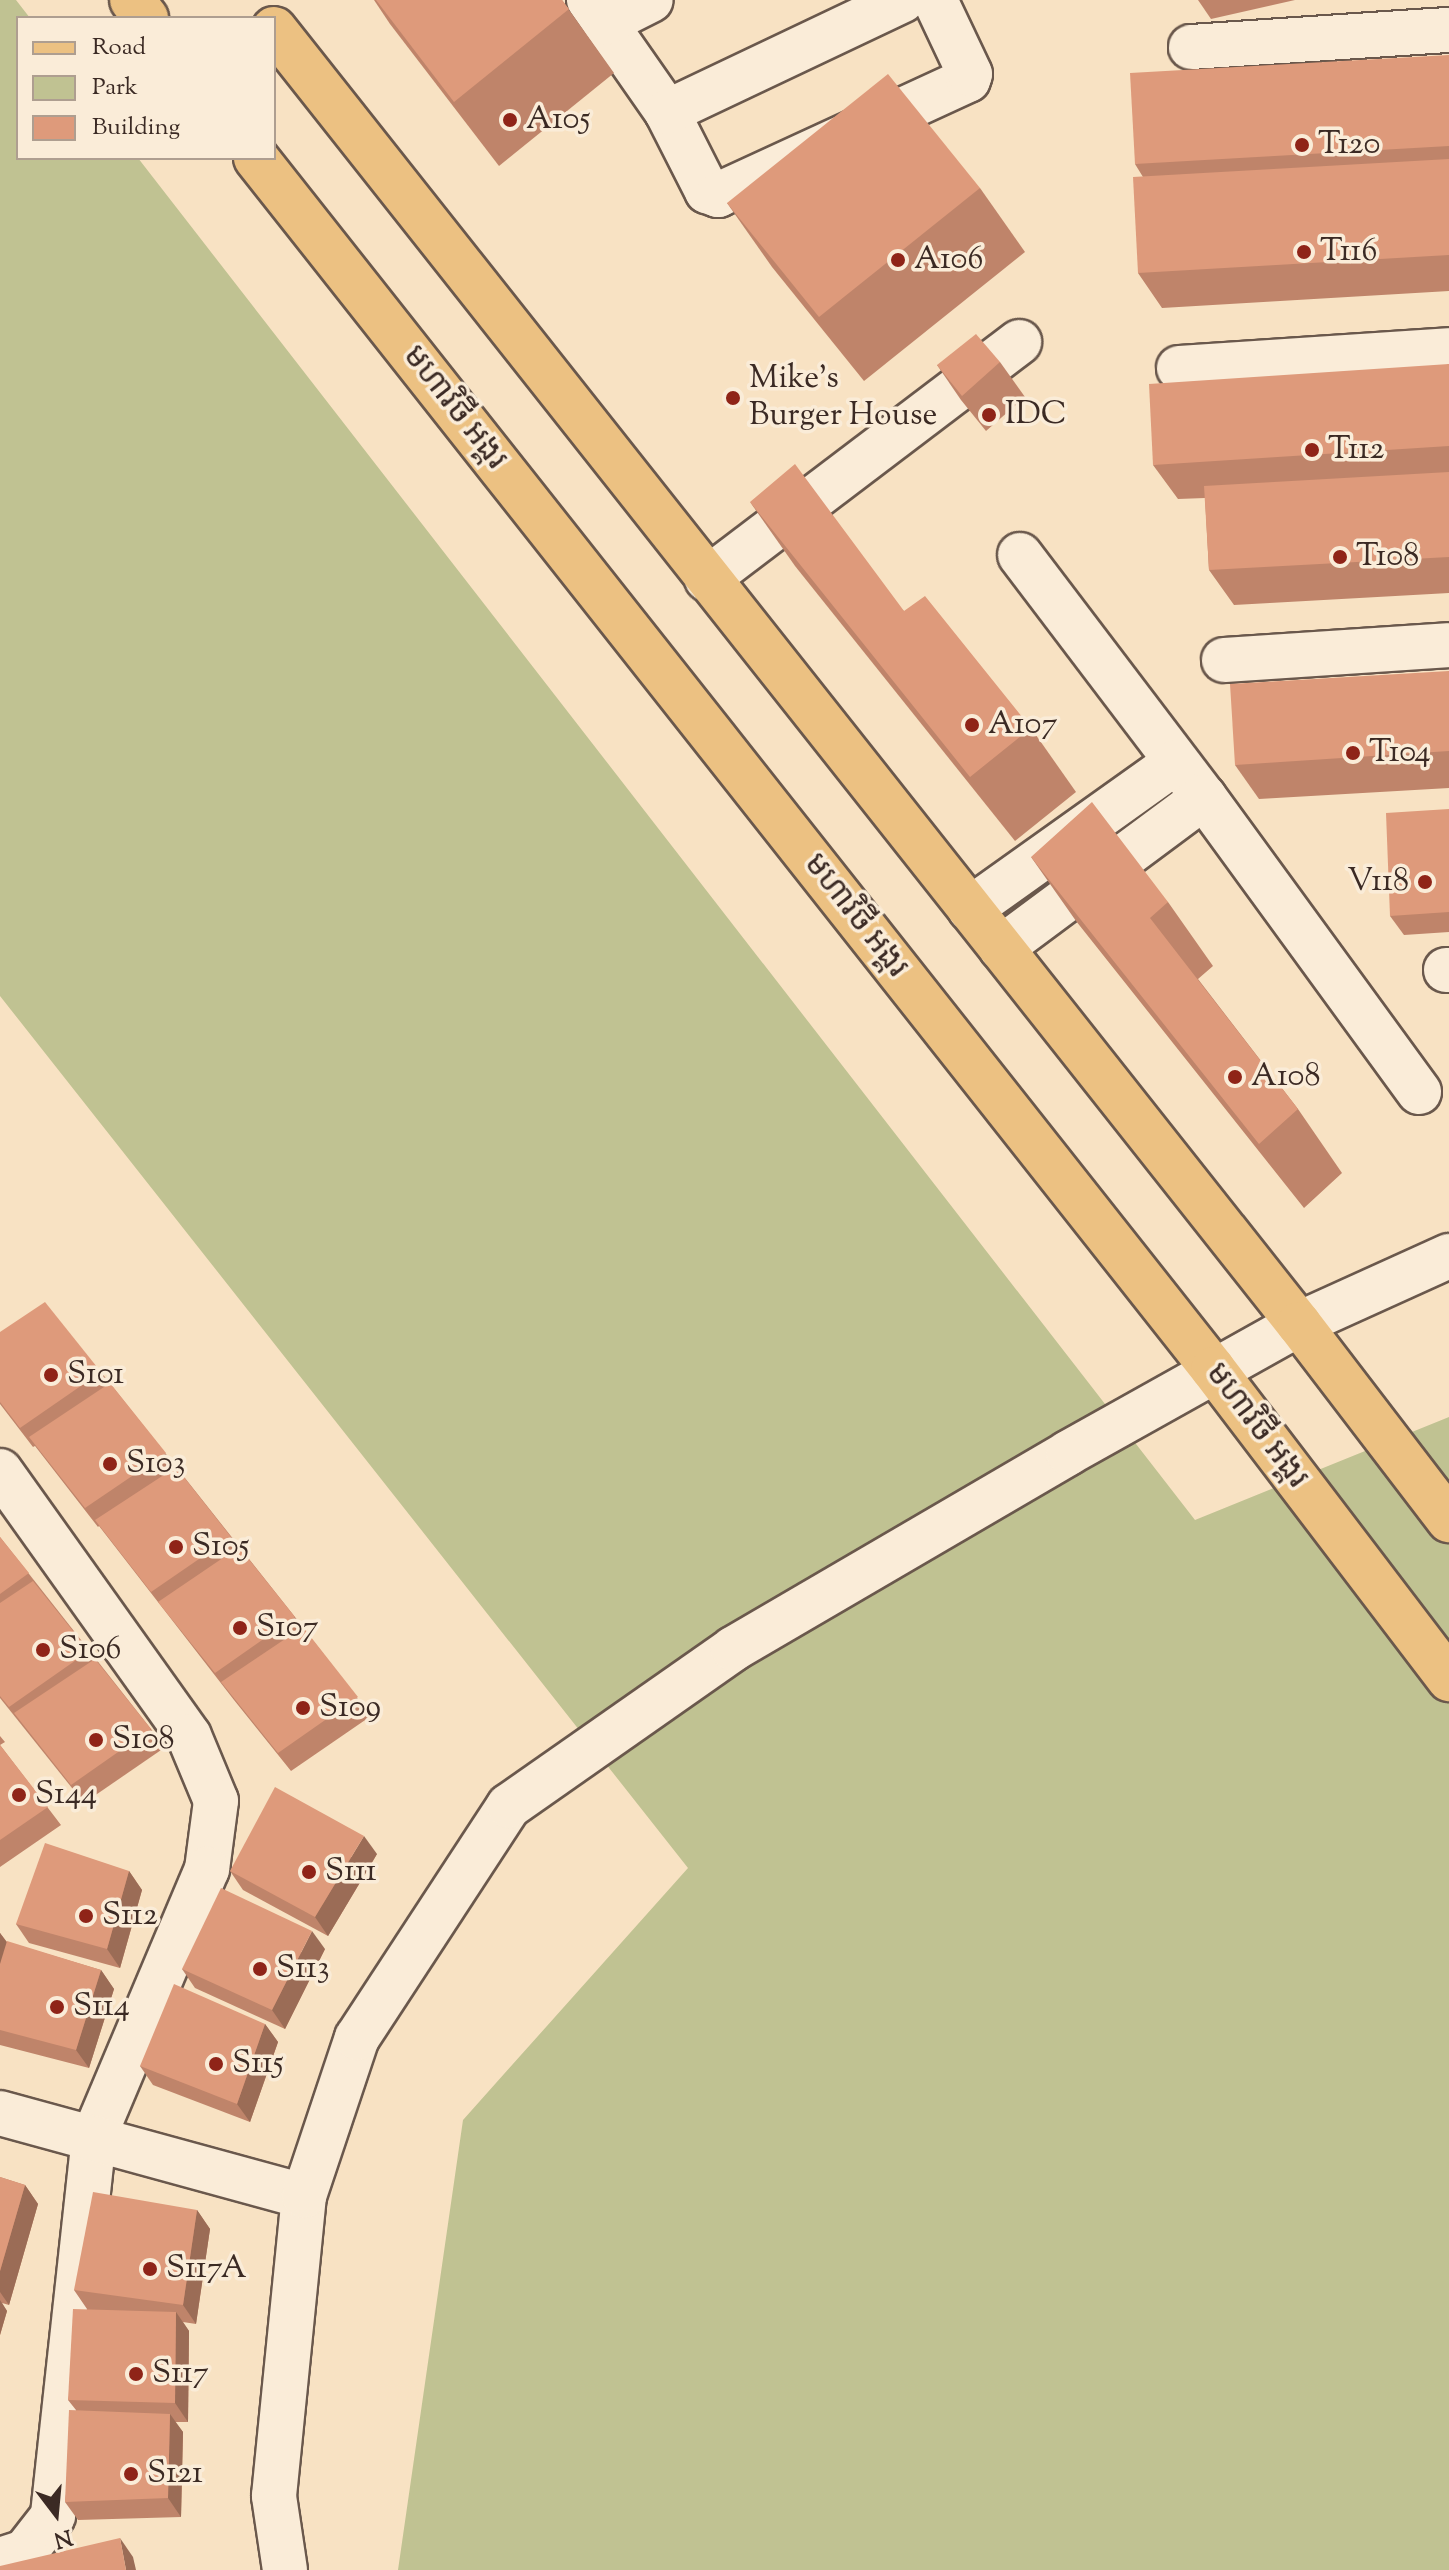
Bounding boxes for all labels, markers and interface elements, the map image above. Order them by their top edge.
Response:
legend [16,16,276,160]
text: Road [92,31,146,65]
text: Park [92,71,138,105]
place label: A105 [526,101,590,139]
text: Building [92,111,180,145]
marker: A105 [501,111,519,129]
place label: T120 [1318,126,1380,164]
marker: T120 [1293,136,1311,154]
place label: T116 [1320,233,1377,271]
place label: A106 [914,241,983,279]
marker: T116 [1295,243,1313,261]
marker: A106 [889,251,907,269]
street label: មហាវិថី អង្គរ [394,338,514,478]
place label: Mike's Burger House [749,361,938,436]
marker: Mike's Burger House [724,389,742,407]
place label: IDC [1005,396,1067,434]
marker: IDC [980,406,998,424]
place label: T112 [1328,431,1384,469]
marker: T112 [1303,441,1321,459]
place label: T108 [1356,538,1419,576]
marker: T108 [1331,548,1349,566]
place label: A107 [988,706,1058,744]
marker: A107 [963,716,981,734]
place label: T104 [1369,734,1431,772]
marker: T104 [1344,744,1362,762]
street label: មហាវិថី អង្គរ [795,846,915,986]
place label: V118 [1347,863,1409,901]
marker: V118 [1416,873,1434,891]
place label: A108 [1251,1058,1320,1096]
marker: A108 [1226,1068,1244,1086]
place label: S101 [67,1356,124,1394]
street label: មហាវិថី អង្គរ [1197,1356,1315,1496]
marker: S101 [42,1366,60,1384]
place label: S103 [126,1445,185,1483]
marker: S103 [101,1455,119,1473]
place label: S105 [192,1528,250,1566]
marker: S105 [167,1538,185,1556]
place label: S107 [256,1609,319,1647]
marker: S107 [231,1619,249,1637]
place label: S106 [59,1631,121,1669]
marker: S106 [34,1641,52,1659]
place label: S109 [319,1689,381,1727]
marker: S109 [294,1699,312,1717]
place label: S108 [112,1721,175,1759]
marker: S108 [87,1731,105,1749]
place label: S144 [35,1776,97,1814]
marker: S144 [10,1786,28,1804]
place label: S111 [325,1853,377,1891]
marker: S111 [300,1863,318,1881]
place label: S112 [102,1897,158,1935]
marker: S112 [77,1907,95,1925]
place label: S113 [276,1950,330,1988]
marker: S113 [251,1960,269,1978]
place label: S114 [73,1988,130,2026]
marker: S114 [48,1998,66,2016]
place label: S115 [232,2045,284,2083]
marker: S115 [207,2055,225,2073]
place label: S117A [166,2250,247,2288]
marker: S117A [141,2260,159,2278]
place label: S117 [152,2355,209,2393]
marker: S117 [127,2365,145,2383]
place label: S121 [147,2455,203,2493]
marker: S121 [122,2465,140,2483]
north arrow [16,2474,96,2554]
text: N [50,2519,75,2555]

